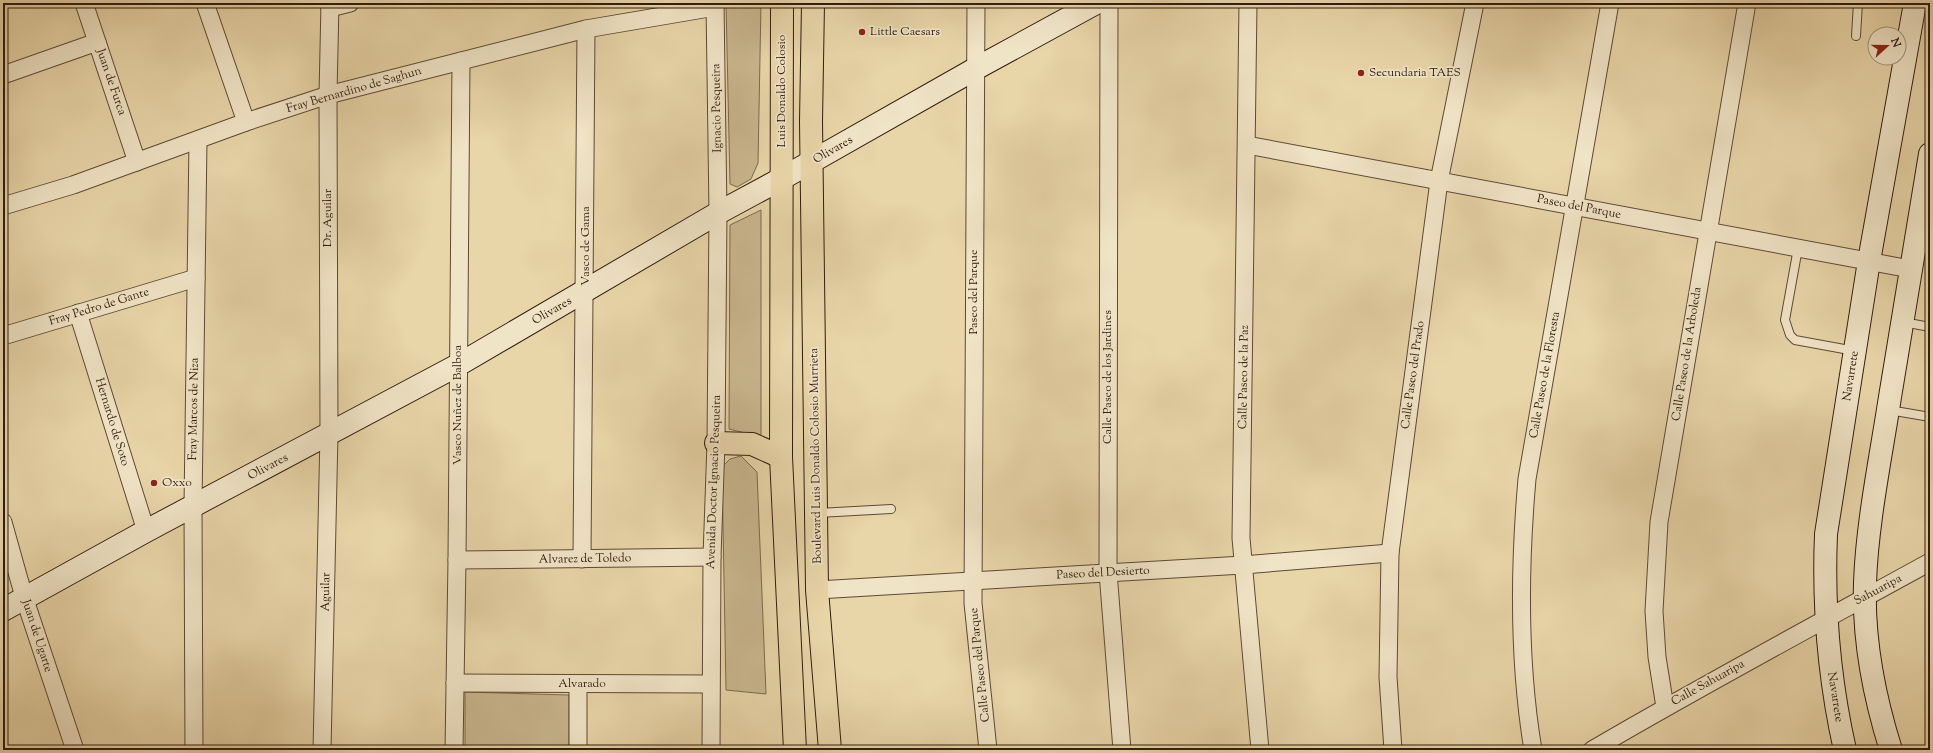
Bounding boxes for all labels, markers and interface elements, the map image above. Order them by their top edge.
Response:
place label: Little Caesars [870,23,940,41]
north arrow [1867,26,1907,66]
marker: Little Caesars [857,27,867,37]
street label: Luis Donaldo Colosio [773,34,791,147]
text: N [1886,35,1905,50]
street label: Juan de Furca [91,45,131,118]
street label: Fray Bernardino de Saghun [284,62,424,118]
street label: Ignacio Pesqueira [707,63,727,153]
place label: Secundaria TAES [1369,64,1461,82]
marker: Secundaria TAES [1356,68,1366,78]
street label: Olivares [810,131,857,169]
street label: Dr. Aguilar [319,188,337,247]
street label: Paseo del Parque [1535,190,1623,224]
street label: Vasco de Gama [577,206,595,286]
street label: Paseo del Parque [965,249,983,335]
street label: Fray Pedro de Gante [47,283,152,331]
street label: Calle Paseo de la Arboleda [1668,285,1707,422]
street label: Olivares [529,292,576,330]
street label: Calle Paseo de los Jardines [1099,310,1117,444]
street label: Calle Paseo de la Floresta [1525,310,1565,440]
street label: Calle Paseo del Prado [1396,319,1430,430]
street label: Calle Paseo de la Paz [1234,324,1254,429]
street label: Vasco Nuñez de Balboa [449,345,467,465]
street label: Boulevard Luis Donaldo Colosio Murrieta [805,348,827,564]
street label: Navarrete [1838,349,1864,402]
street label: Fray Marcos de Niza [184,357,204,461]
street label: Hernardo de Soto [90,376,134,469]
street label: Avenida Doctor Ignacio Pesqueira [702,394,726,569]
street label: Olivares [245,449,292,485]
place label: Oxxo [162,474,192,492]
marker: Oxxo [149,478,159,488]
street label: Alvarez de Toledo [539,549,632,569]
street label: Paseo del Desierto [1056,562,1151,584]
street label: Sahuaripa [1851,570,1906,610]
street label: Aguilar [317,572,335,612]
street label: Juan de Ugarte [16,596,57,675]
street label: Calle Paseo del Parque [965,606,995,723]
street label: Calle Sahuaripa [1668,655,1748,711]
street label: Navarrete [1822,671,1848,724]
street label: Alvarado [558,675,606,693]

